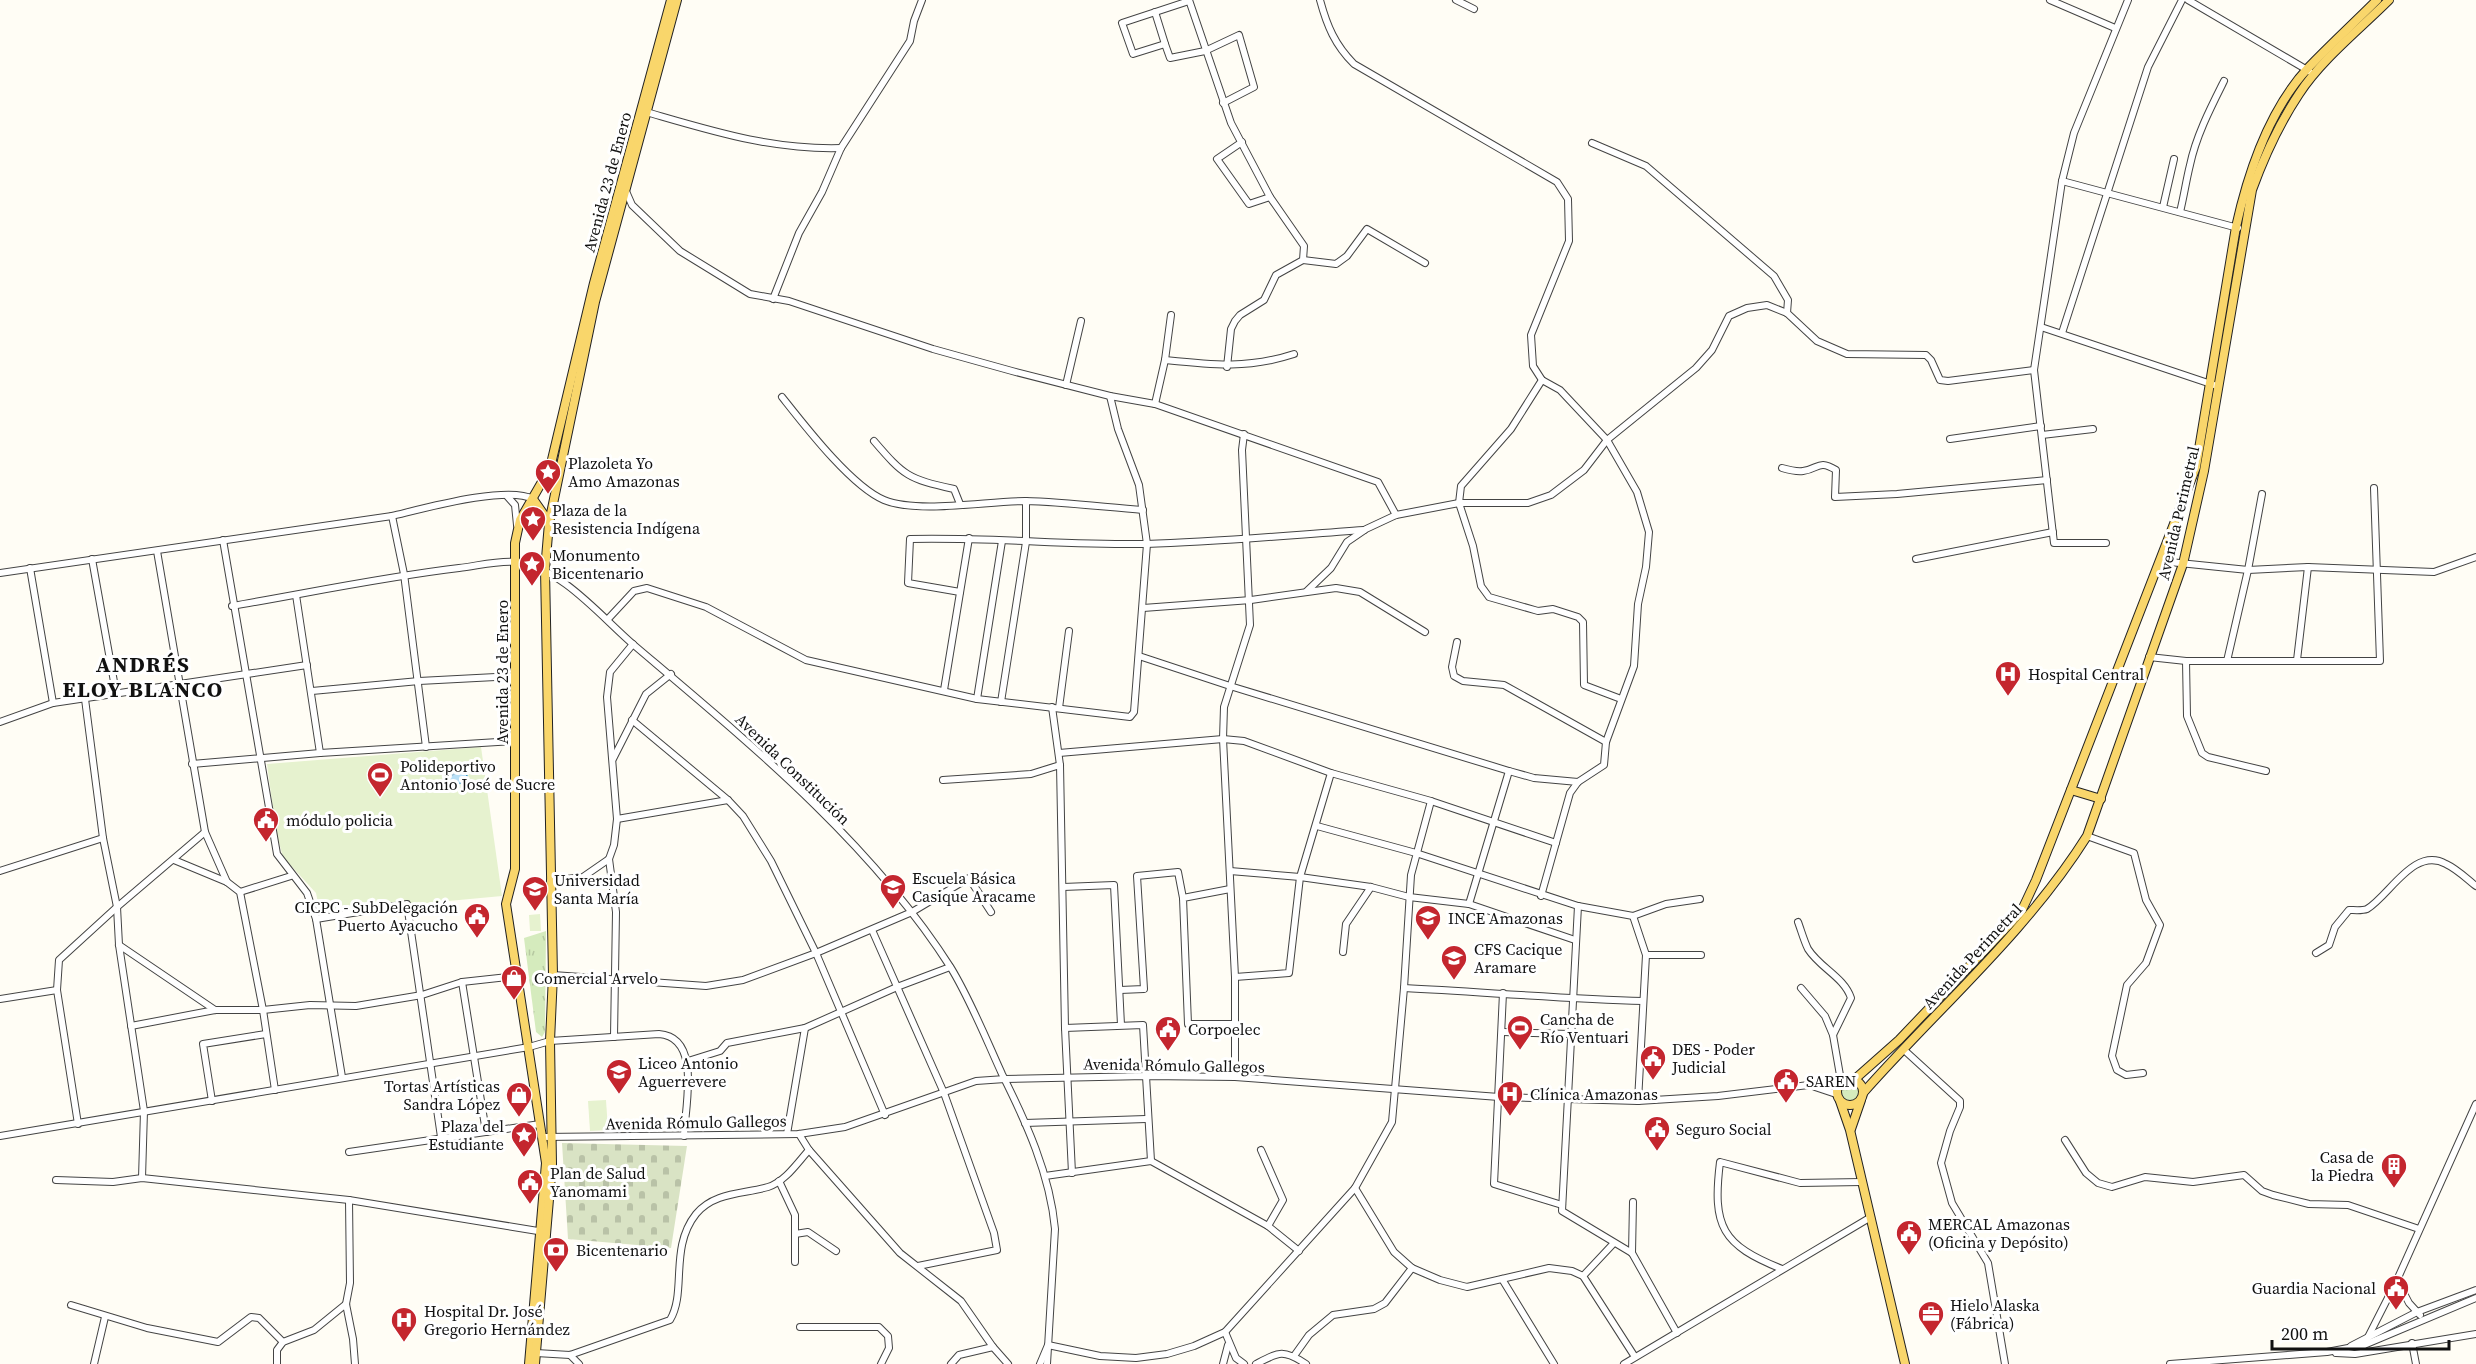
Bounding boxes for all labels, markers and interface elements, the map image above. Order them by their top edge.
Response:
street label: Avenida 23 de Enero [578,109,636,255]
street label: Avenida Perimetral [2152,444,2204,582]
place label: Plazoleta Yo Amo Amazonas [568,452,680,492]
place icon: Plazoleta Yo Amo Amazonas [533,457,563,495]
place label: Plaza de la Resistencia Indígena [552,499,701,539]
place icon: Plaza de la Resistencia Indígena [518,504,548,542]
place label: Monumento Bicentenario [552,544,644,584]
place icon: Monumento Bicentenario [517,549,547,587]
street label: Avenida 23 de Enero [491,600,513,744]
district label: ANDRÉS ELOY BLANCO [62,649,224,704]
hospital icon: Hospital Central [1993,659,2023,697]
place label: Hospital Central [2028,663,2145,685]
street label: Avenida Constitución [731,708,855,830]
place label: Polideportivo Antonio José de Sucre [400,755,555,795]
sports icon: Polideportivo Antonio José de Sucre [365,760,395,798]
public building icon: módulo policia [251,805,281,843]
place label: módulo policia [286,809,394,831]
place label: Escuela Básica Casique Aracame [912,867,1036,907]
place label: Universidad Santa María [554,869,640,909]
school or university icon: Escuela Básica Casique Aracame [878,872,908,910]
school or university icon: Universidad Santa María [520,874,550,912]
place label: CICPC - SubDelegación Puerto Ayacucho [295,896,458,936]
street label: Avenida Perimetral [1917,898,2027,1014]
public building icon: CICPC - SubDelegación Puerto Ayacucho [462,901,492,939]
school or university icon: INCE Amazonas [1413,903,1443,941]
place label: INCE Amazonas [1448,907,1563,929]
place label: CFS Cacique Aramare [1474,938,1562,978]
school or university icon: CFS Cacique Aramare [1439,943,1469,981]
shop icon: Comercial Arvelo [499,963,529,1001]
place label: Comercial Arvelo [534,967,658,989]
place label: Cancha de Río Ventuari [1540,1008,1629,1048]
sports icon: Cancha de Río Ventuari [1505,1013,1535,1051]
public building icon: Corpoelec [1153,1014,1183,1052]
place label: Corpoelec [1188,1018,1261,1040]
place label: DES - Poder Judicial [1671,1038,1755,1078]
public building icon: DES - Poder Judicial [1638,1043,1668,1081]
place label: Liceo Antonio Aguerrevere [638,1052,738,1092]
street label: Avenida Rómulo Gallegos [1083,1052,1265,1078]
school or university icon: Liceo Antonio Aguerrevere [604,1057,634,1095]
public building icon: SAREN [1771,1066,1801,1104]
place label: SAREN [1806,1070,1856,1092]
place label: Tortas Artísticas Sandra López [384,1075,500,1115]
hospital icon: Clínica Amazonas [1495,1079,1525,1117]
shop icon: Tortas Artísticas Sandra López [504,1080,534,1118]
place label: Clínica Amazonas [1530,1083,1658,1105]
street label: Avenida Rómulo Gallegos [605,1109,787,1135]
public building icon: Seguro Social [1642,1114,1672,1152]
place label: Plaza del Estudiante [428,1115,504,1155]
place label: Seguro Social [1676,1118,1772,1140]
place icon: Plaza del Estudiante [509,1120,539,1158]
place label: Casa de la Piedra [2311,1146,2375,1186]
building icon: Casa de la Piedra [2379,1151,2409,1189]
place label: Plan de Salud Yanomami [550,1162,646,1202]
public building icon: Plan de Salud Yanomami [515,1167,545,1205]
place label: MERCAL Amazonas (Oficina y Depósito) [1928,1213,2070,1253]
public building icon: MERCAL Amazonas (Oficina y Depósito) [1894,1218,1924,1256]
bank icon: Bicentenario [541,1235,571,1273]
place label: Bicentenario [576,1239,668,1261]
public building icon: Guardia Nacional [2381,1273,2411,1311]
place label: Guardia Nacional [2252,1277,2376,1299]
place label: Hielo Alaska (Fábrica) [1950,1294,2041,1334]
office icon: Hielo Alaska (Fábrica) [1916,1299,1946,1337]
place label: Hospital Dr. José Gregorio Hernández [424,1300,570,1340]
hospital icon: Hospital Dr. José Gregorio Hernández [389,1305,419,1343]
scale bar [2272,1313,2449,1351]
text: 200 m [2281,1321,2328,1346]

